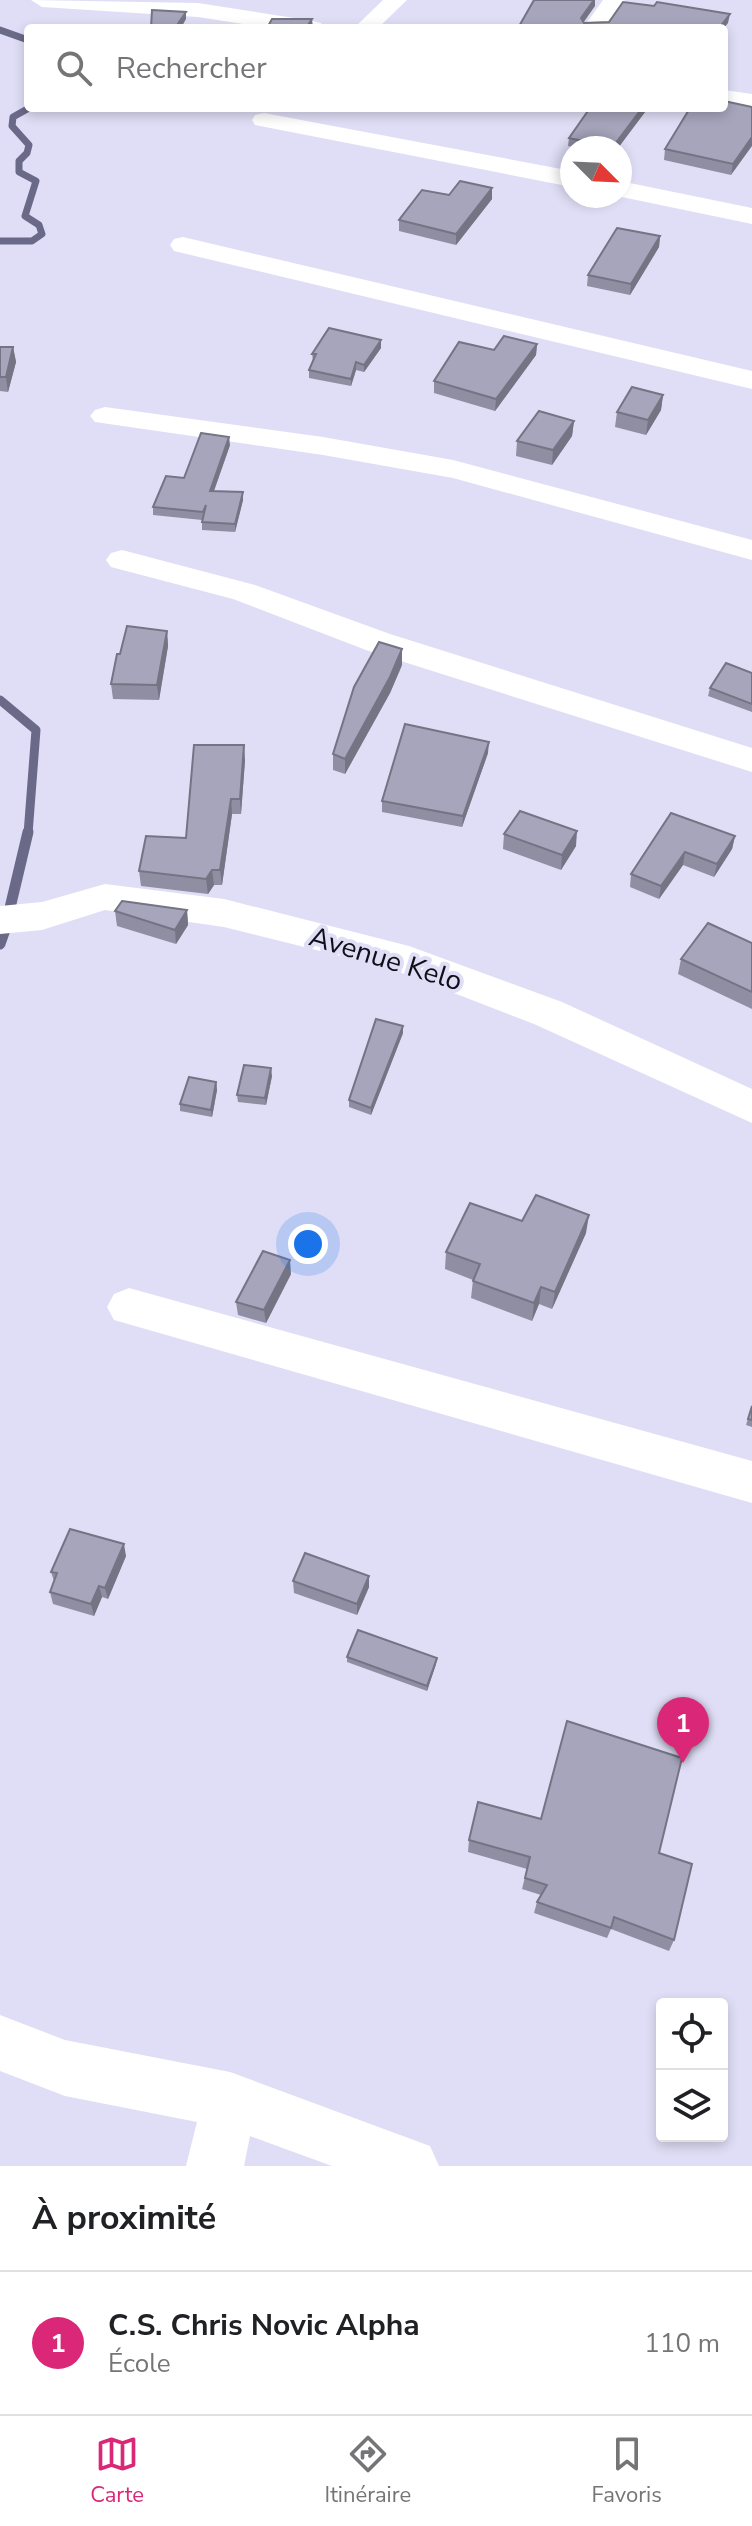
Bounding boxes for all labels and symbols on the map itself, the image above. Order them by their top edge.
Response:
north arrow [560,136,632,208]
street label: Avenue Kelo [304,918,467,1000]
your location [288,1224,328,1264]
pin: 1 [657,1697,709,1763]

